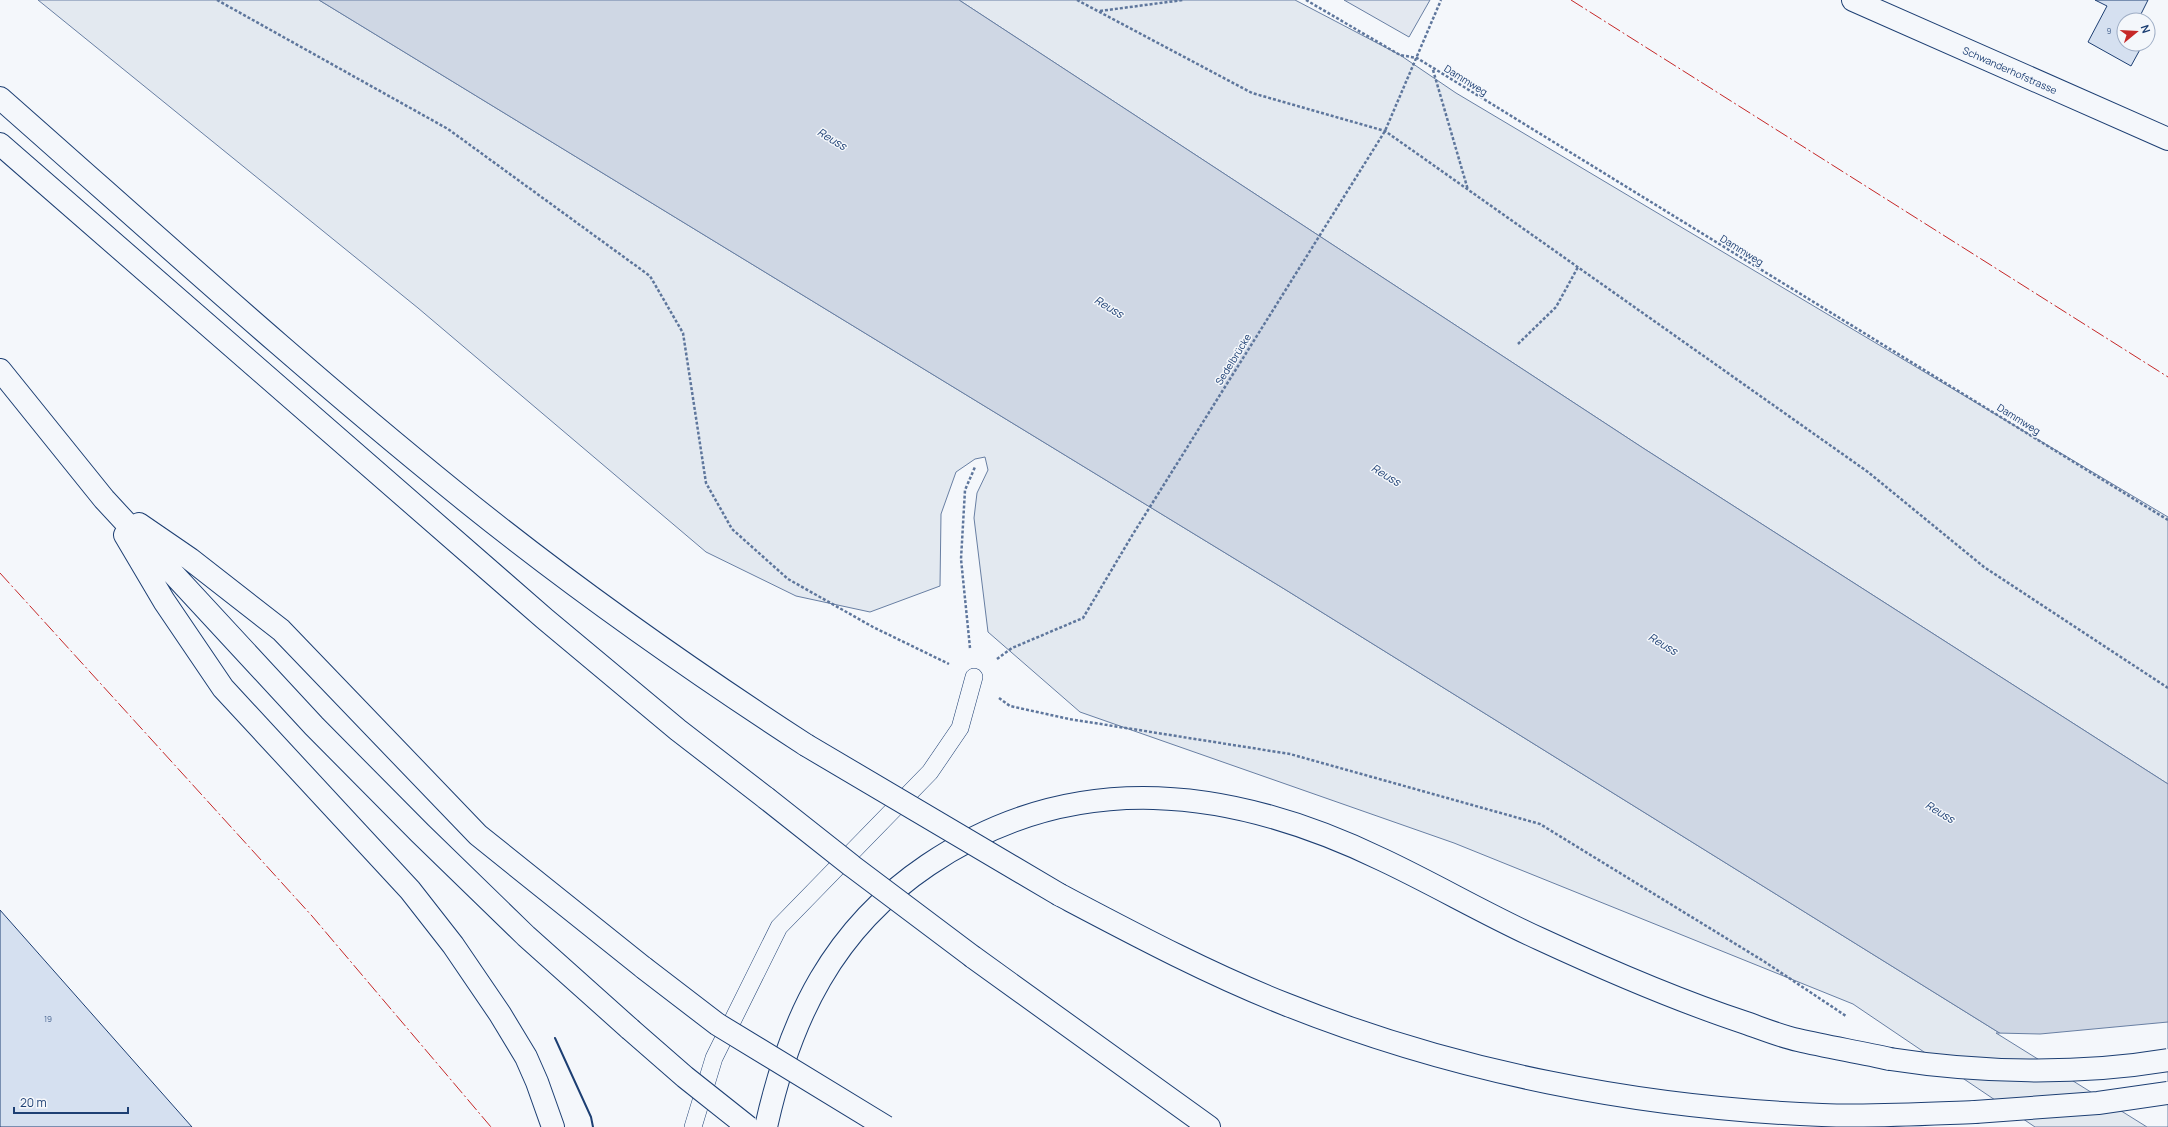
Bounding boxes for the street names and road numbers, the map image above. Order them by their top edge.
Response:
street label: Schwanderhofstrasse [1961,43,2059,97]
street label: Dammweg [1442,61,1490,99]
street label: Dammweg [1718,231,1766,269]
street label: Sedelbrücke [1212,331,1254,387]
street label: Dammweg [1995,400,2043,438]

